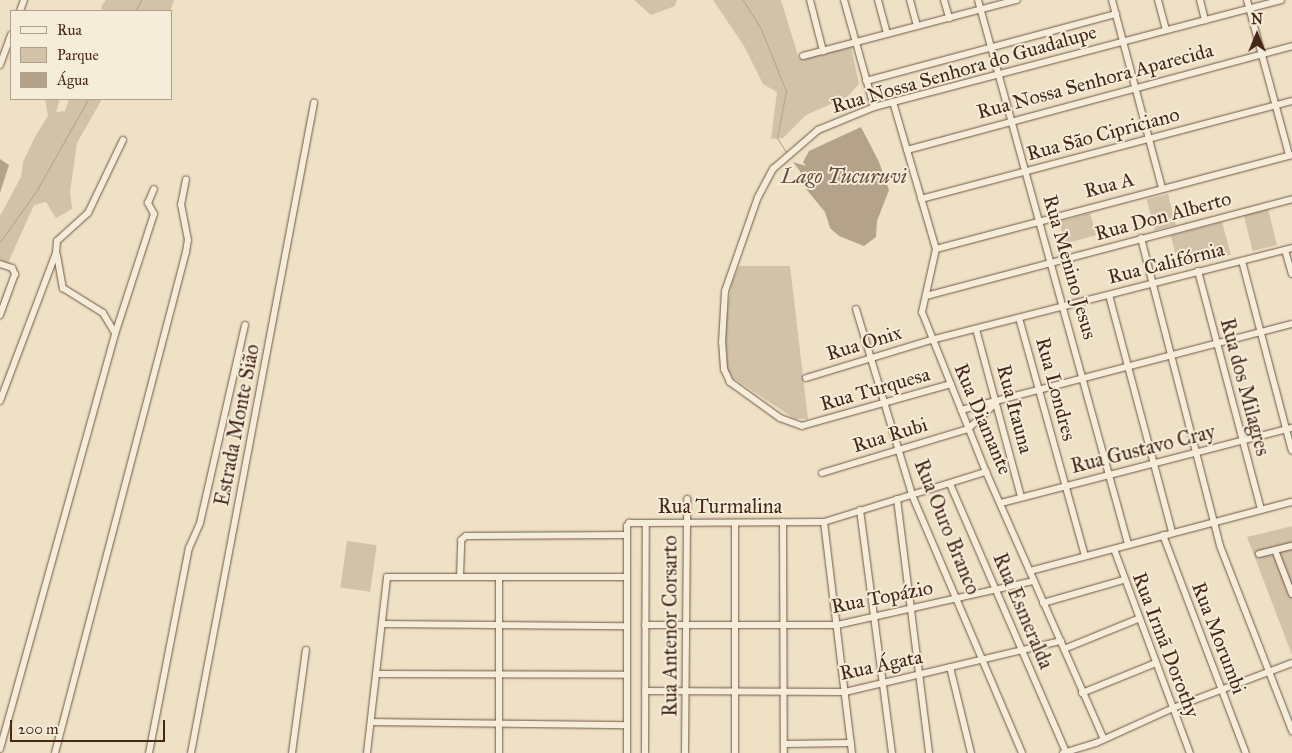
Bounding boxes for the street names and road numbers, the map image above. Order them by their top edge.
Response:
street label: Rua Nossa Senhora do Guadalupe [829,20,1099,118]
street label: Rua Nossa Senhora Aparecida [974,38,1216,124]
street label: Rua São Cipriciano [1024,102,1182,166]
street label: Rua A [1081,167,1137,203]
street label: Rua Don Alberto [1092,186,1234,246]
street label: Rua Menino Jesus [1038,192,1102,342]
street label: Rua Califórnia [1105,237,1227,289]
street label: Rua dos Milagres [1215,316,1275,458]
street label: Rua Onix [823,320,905,366]
street label: Rua Londres [1031,335,1081,443]
street label: Estrada Monte Sião [210,342,264,508]
street label: Rua Diamante [949,360,1017,478]
street label: Rua Turquesa [817,362,933,416]
street label: Rua Itauna [992,362,1038,456]
street label: Rua Rubi [850,412,930,458]
street label: Rua Gustavo Cray [1068,419,1218,479]
street label: Rua Ouro Branco [909,456,985,598]
street label: Rua Turmalina [658,494,782,518]
street label: Rua Antenor Corsarto [658,535,682,717]
street label: Rua Esmeralda [988,549,1058,673]
street label: Rua Irmã Dorothy [1127,569,1205,721]
street label: Rua Topázio [829,575,935,619]
street label: Rua Morumbi [1187,579,1251,697]
street label: Rua Ágata [837,645,925,685]

